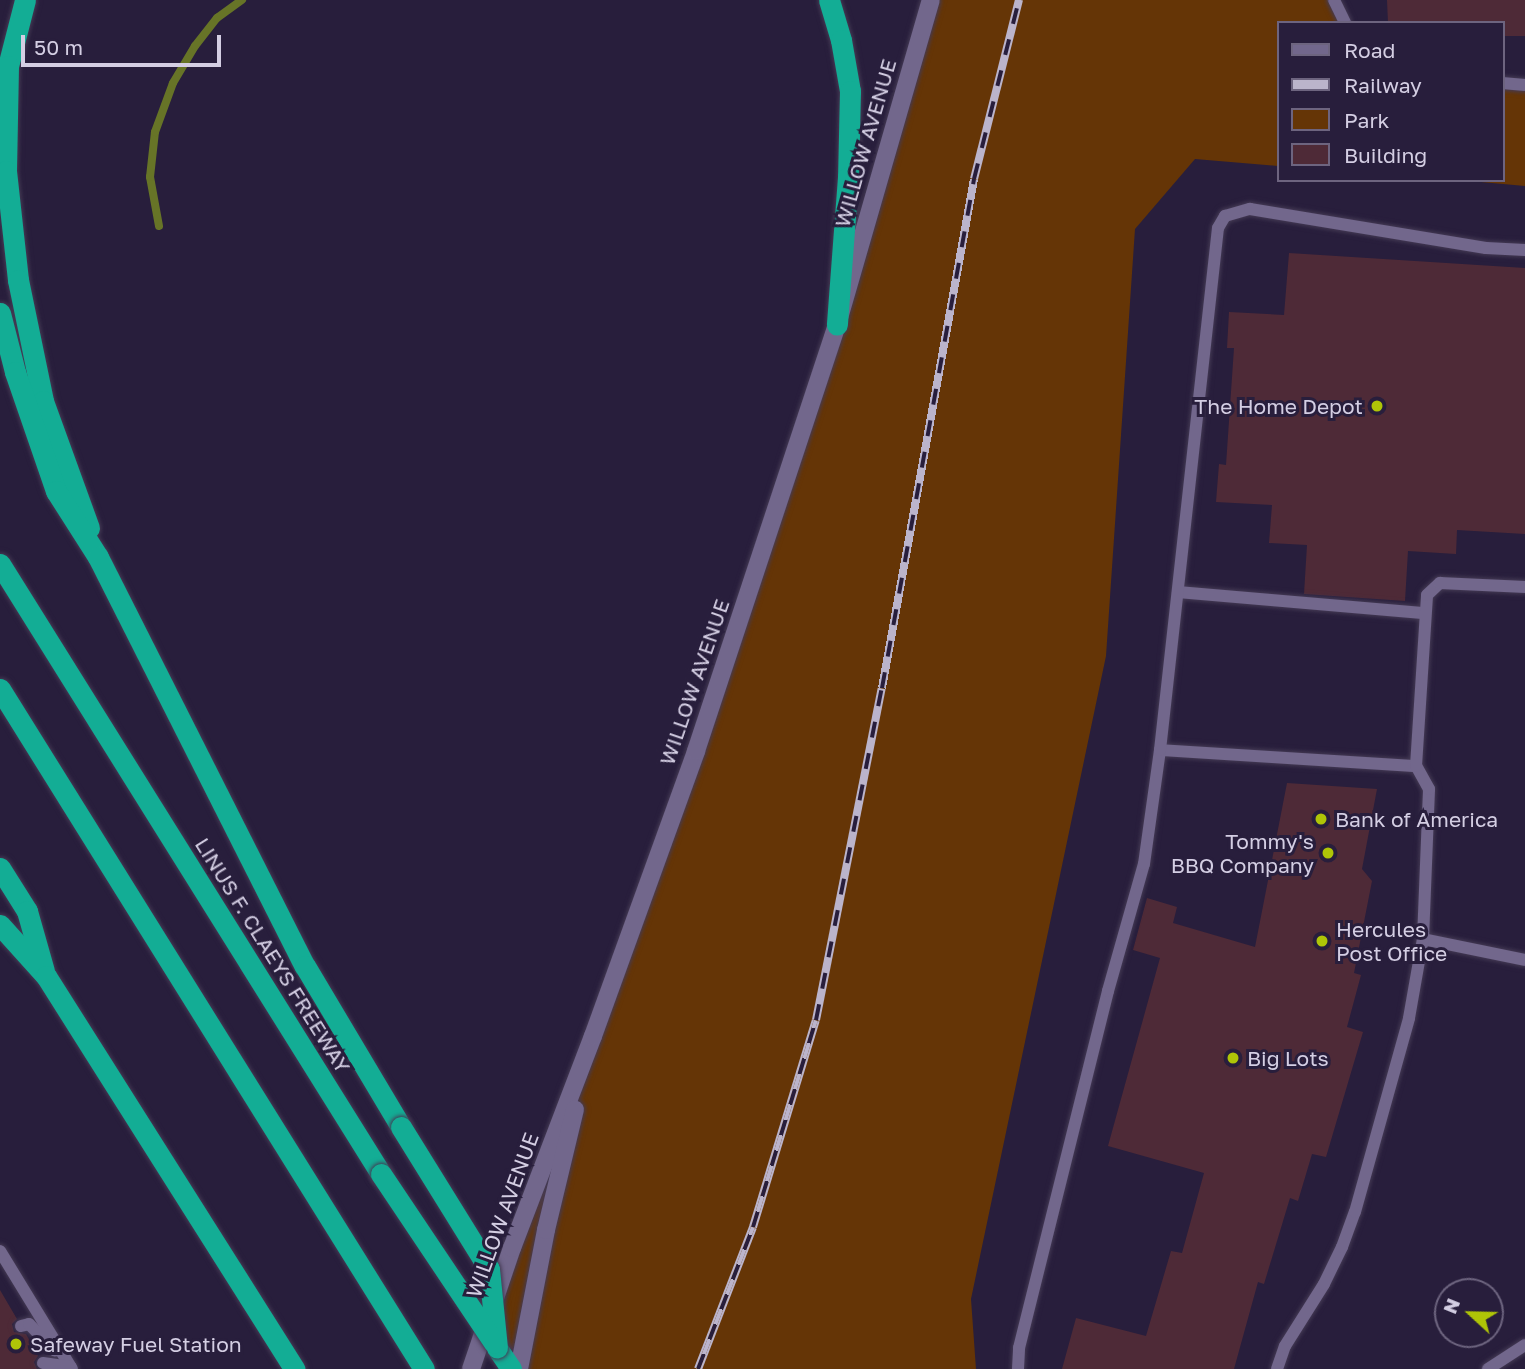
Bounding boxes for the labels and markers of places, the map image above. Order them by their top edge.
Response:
place label: The Home Depot [1194,393,1363,419]
marker: The Home Depot [1369,398,1385,414]
place label: Bank of America [1335,806,1498,832]
marker: Bank of America [1313,811,1329,827]
place label: Tommy's BBQ Company [1171,828,1314,878]
marker: Tommy's BBQ Company [1320,845,1336,861]
place label: Hercules Post Office [1336,916,1447,966]
marker: Hercules Post Office [1314,933,1330,949]
place label: Big Lots [1247,1045,1329,1071]
marker: Big Lots [1225,1050,1241,1066]
place label: Safeway Fuel Station [30,1331,242,1357]
marker: Safeway Fuel Station [8,1336,24,1352]

